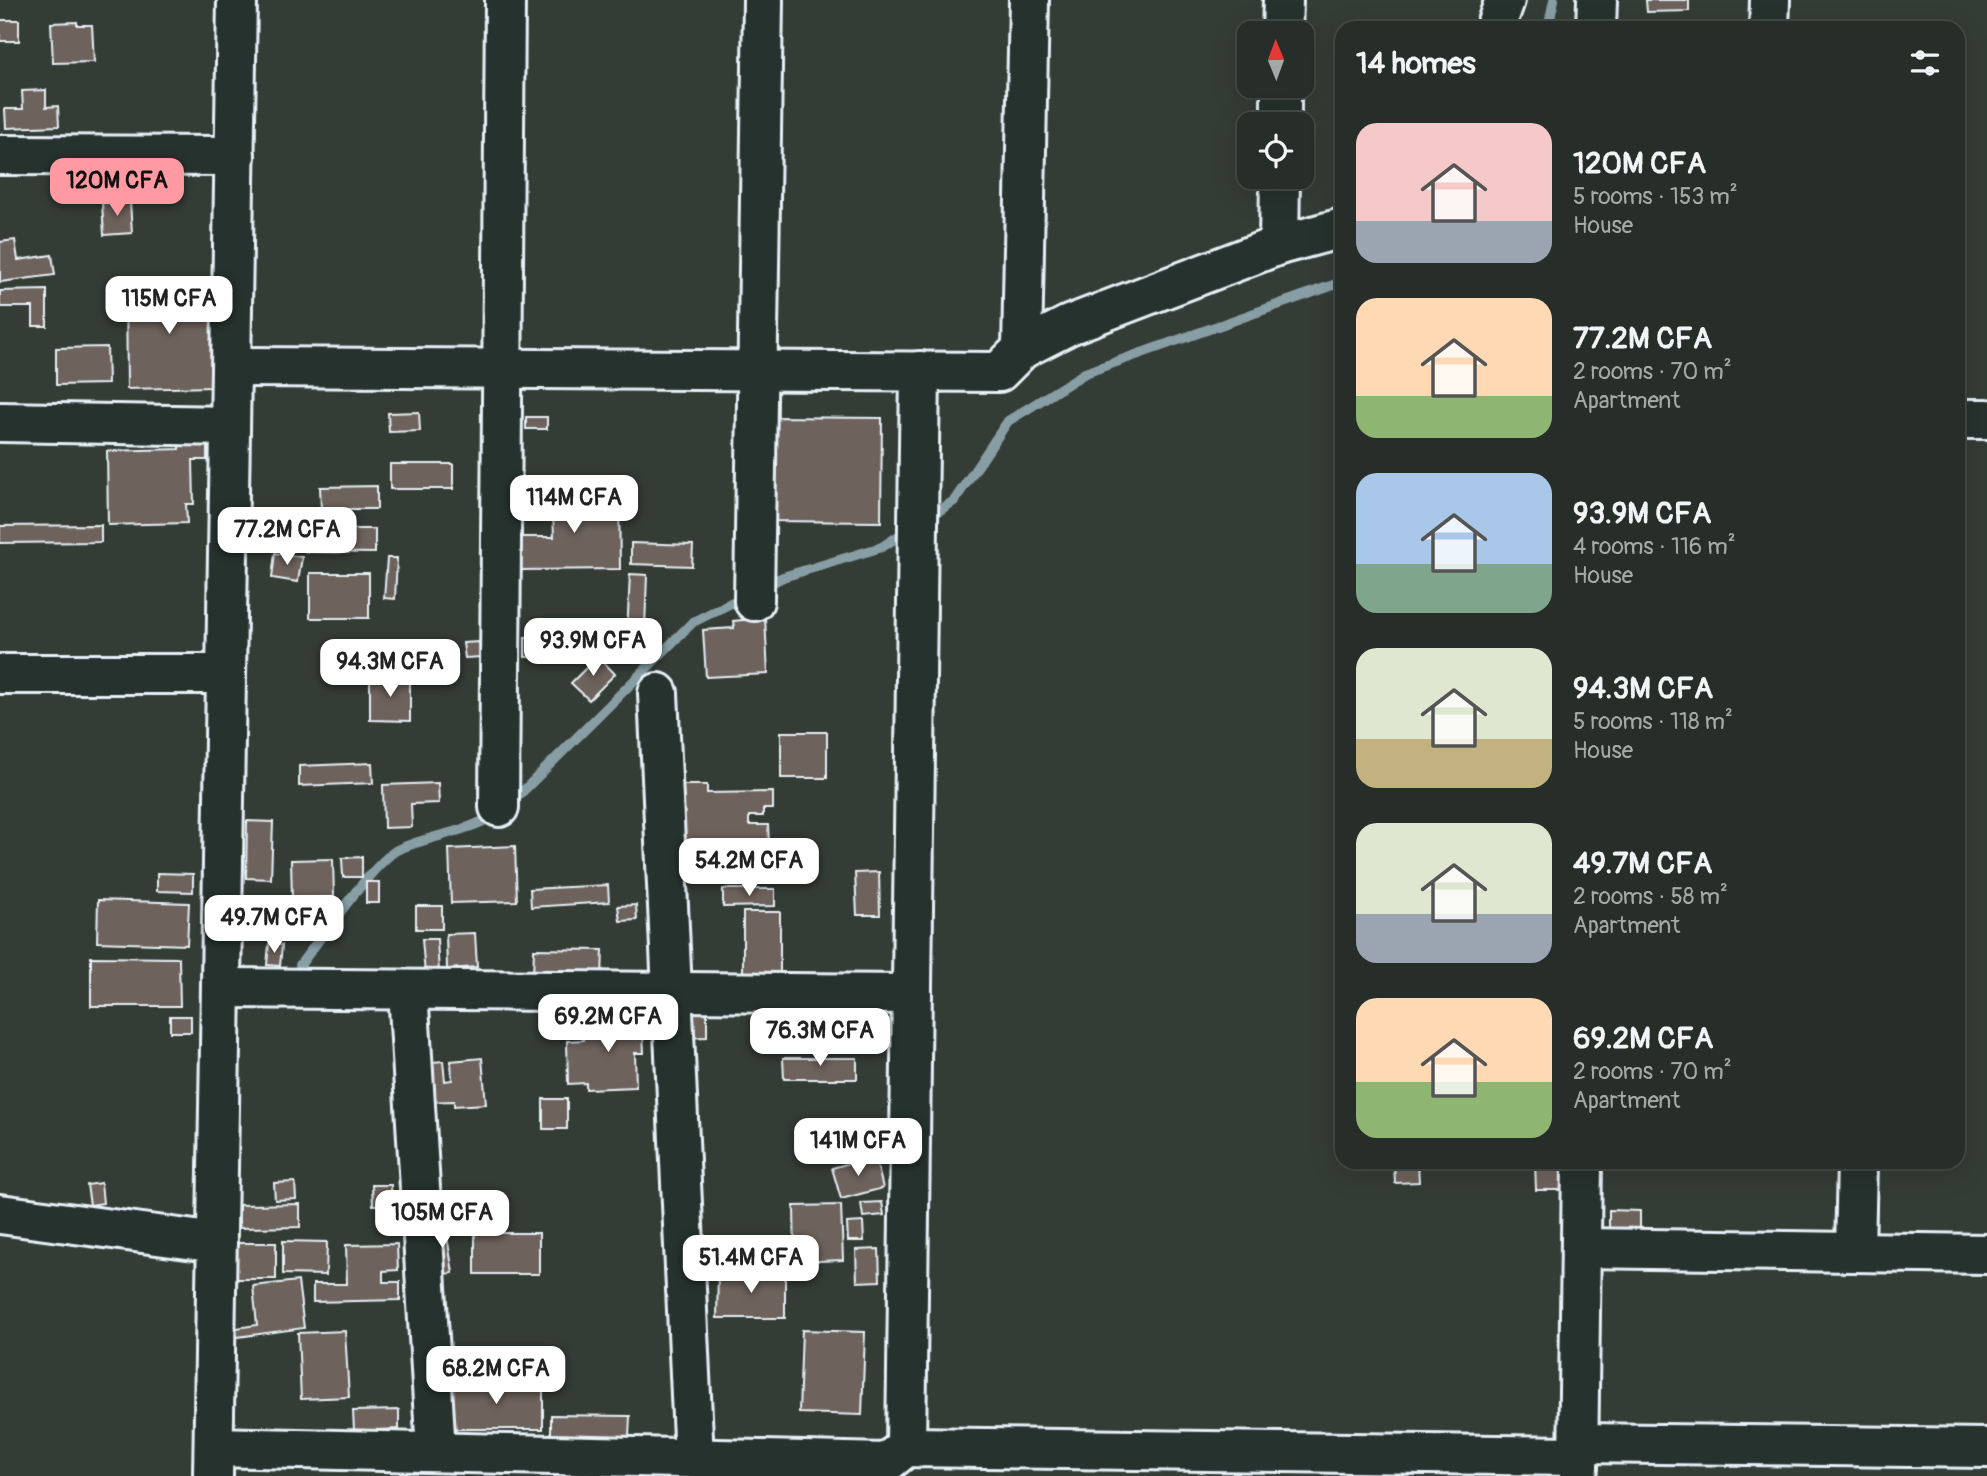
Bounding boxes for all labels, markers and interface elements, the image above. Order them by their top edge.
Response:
north arrow [1237,21,1314,98]
map controls [1237,21,1314,189]
icon: filters [1906,44,1944,82]
text: 14 homes [1356,45,1476,82]
button: locate [1237,112,1314,189]
text: 120M CFA [1573,145,1706,182]
icon: home [1412,151,1496,235]
pin: 120M CFA [45,158,189,218]
text: 120M CFA [66,166,168,195]
text: 5 rooms · 153 m² [1573,182,1738,211]
text: House [1573,211,1633,240]
pin: 115M CFA [97,276,241,336]
text: 115M CFA [122,284,216,313]
text: 77.2M CFA [1573,320,1712,357]
icon: home [1412,326,1496,410]
text: 2 rooms · 70 m² [1573,357,1732,386]
text: Apartment [1573,386,1680,415]
pin: 114M CFA [502,476,646,535]
text: 114M CFA [526,483,622,512]
text: 93.9M CFA [1573,495,1711,532]
icon: home [1412,501,1496,585]
pin: 77.2M CFA [207,508,367,567]
text: 77.2M CFA [234,515,340,544]
text: 4 rooms · 116 m² [1573,532,1736,561]
text: House [1573,561,1633,590]
pin: 93.9M CFA [513,618,673,678]
text: 93.9M CFA [540,626,646,655]
pin: 94.3M CFA [310,640,470,699]
text: 94.3M CFA [336,647,444,676]
text: 94.3M CFA [1573,670,1713,707]
icon: home [1412,676,1496,760]
text: 5 rooms · 118 m² [1573,707,1733,736]
text: House [1573,736,1633,765]
pin: 54.2M CFA [669,838,829,898]
text: 49.7M CFA [1573,845,1712,882]
text: 54.2M CFA [695,846,803,875]
icon: home [1412,851,1496,935]
text: 2 rooms · 58 m² [1573,882,1728,911]
pin: 49.7M CFA [194,895,354,955]
text: 49.7M CFA [221,903,327,932]
text: Apartment [1573,911,1680,940]
pin: 69.2M CFA [528,995,688,1054]
text: 69.2M CFA [554,1002,662,1031]
pin: 76.3M CFA [740,1009,900,1068]
text: 76.3M CFA [766,1016,874,1045]
text: 69.2M CFA [1573,1020,1713,1057]
icon: home [1412,1026,1496,1110]
text: 2 rooms · 70 m² [1573,1057,1732,1086]
text: Apartment [1573,1086,1680,1115]
pin: 141M CFA [786,1118,930,1178]
text: 141M CFA [810,1126,906,1155]
pin: 105M CFA [370,1190,514,1250]
text: 105M CFA [391,1198,493,1227]
pin: 51.4M CFA [671,1236,831,1295]
text: 51.4M CFA [699,1243,803,1272]
pin: 68.2M CFA [416,1346,576,1406]
text: 68.2M CFA [442,1354,550,1383]

